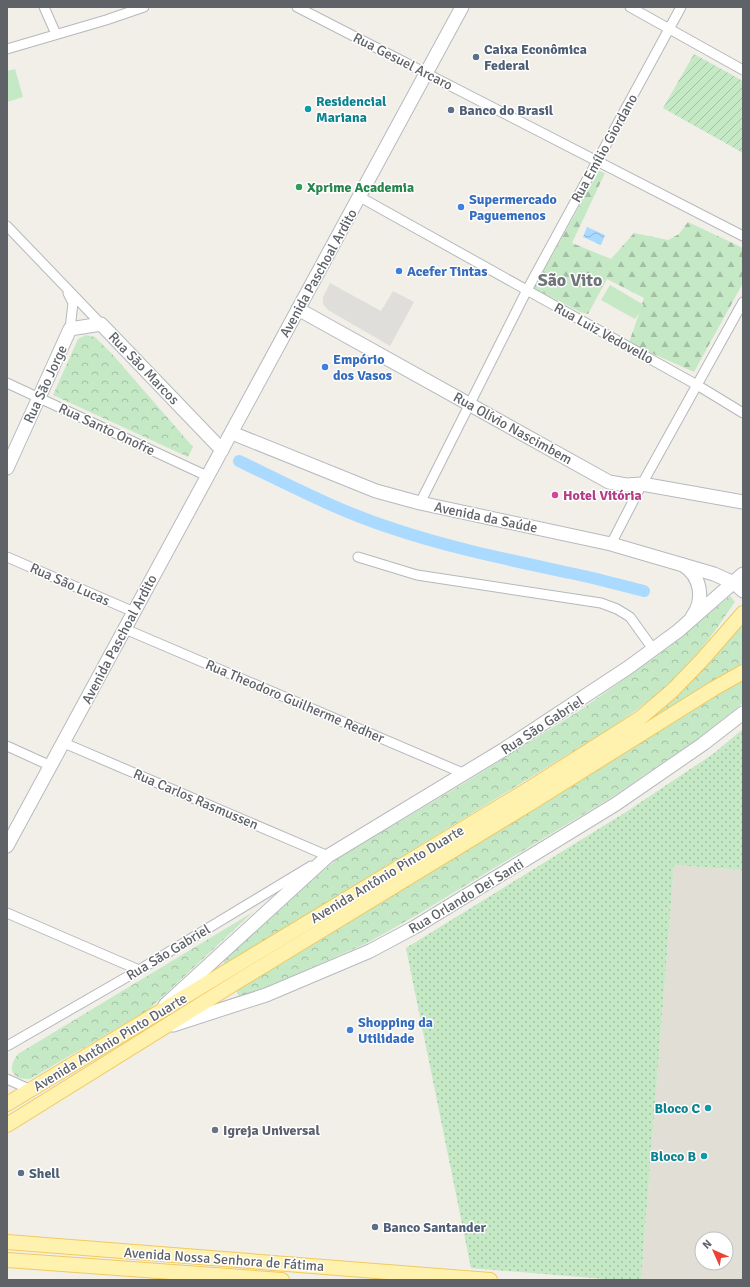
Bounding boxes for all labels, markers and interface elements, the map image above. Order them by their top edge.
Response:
street label: Rua Gesuel Arcaro [350,29,455,94]
place label: Caixa Econômica Federal [484,41,587,74]
marker: Caixa Econômica Federal [471,52,481,62]
street label: Rua Emílio Giordano [568,91,641,206]
place label: Residencial Mariana [316,93,387,126]
place label: Banco do Brasil [459,102,554,119]
marker: Residencial Mariana [303,104,313,114]
marker: Banco do Brasil [446,105,456,115]
place label: Xprime Academia [307,179,414,196]
marker: Xprime Academia [294,182,304,192]
place label: Supermercado Paguemenos [469,191,557,224]
marker: Supermercado Paguemenos [456,202,466,212]
street label: Avenida Paschoal Ardito [276,206,361,340]
place label: Acefer Tintas [407,263,487,280]
marker: Acefer Tintas [394,266,404,276]
district label: São Vito [538,269,602,291]
street label: Rua Luiz Vedovello [551,299,656,368]
street label: Rua São Marcos [105,329,183,408]
street label: Rua São Jorge [20,343,71,426]
place label: Empório dos Vasos [333,351,392,384]
marker: Empório dos Vasos [320,362,330,372]
street label: Rua Olívio Nascimbem [450,389,575,468]
street label: Rua Santo Onofre [56,400,158,459]
place label: Hotel Vitória [563,487,642,504]
marker: Hotel Vitória [550,490,560,500]
street label: Avenida da Saúde [433,498,539,537]
street label: Rua São Lucas [27,559,112,610]
street label: Avenida Paschoal Ardito [78,572,161,707]
street label: Rua Theodoro Guilherme Redher [203,656,388,747]
street label: Rua São Gabriel [498,692,587,758]
street label: Rua Carlos Rasmussen [131,765,261,834]
street label: Avenida Antônio Pinto Duarte [307,822,467,927]
street label: Rua Orlando Dei Santi [406,855,527,938]
street label: Rua São Gabriel [123,921,213,984]
street label: Avenida Antônio Pinto Duarte [30,990,190,1095]
place label: Shopping da Utilidade [358,1014,433,1047]
marker: Shopping da Utilidade [345,1025,355,1035]
place label: Bloco C [654,1100,700,1117]
marker: Bloco C [703,1103,713,1113]
place label: Igreja Universal [223,1122,320,1139]
marker: Igreja Universal [210,1125,220,1135]
place label: Bloco B [650,1148,696,1165]
marker: Bloco B [699,1151,709,1161]
place label: Shell [29,1165,61,1182]
marker: Shell [16,1168,26,1178]
place label: Banco Santander [383,1219,487,1236]
marker: Banco Santander [370,1222,380,1232]
north arrow [694,1231,734,1271]
text: N [700,1237,715,1252]
street label: Avenida Nossa Senhora de Fátima [123,1244,325,1275]

